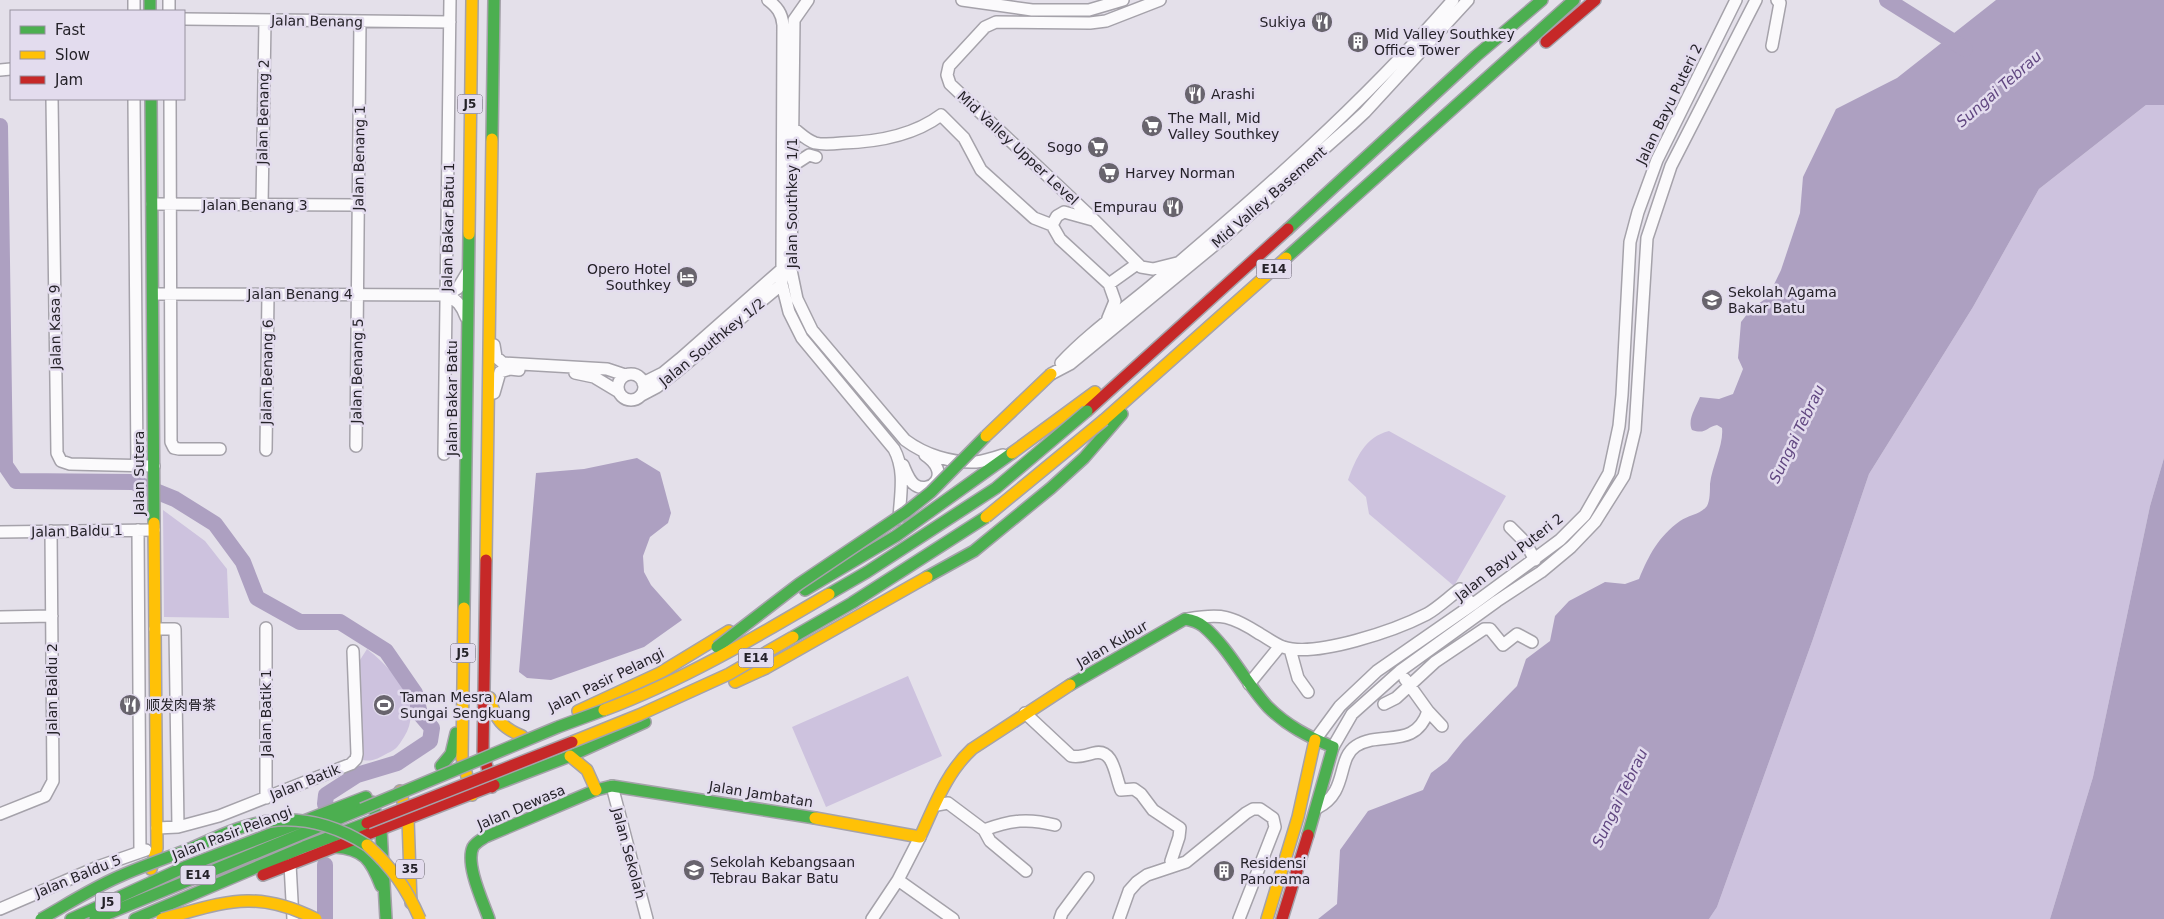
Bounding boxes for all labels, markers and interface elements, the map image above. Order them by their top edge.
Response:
legend [10,10,185,100]
restaurant icon: Sukiya [1310,10,1334,34]
street label: Jalan Benang [270,12,363,30]
place label: Sukiya [1259,14,1306,30]
text: Fast [55,21,85,39]
place label: Mid Valley Southkey Office Tower [1374,26,1515,58]
building icon: Mid Valley Southkey Office Tower [1346,30,1370,54]
street label: Jalan Bayu Puteri 2 [1632,41,1705,168]
text: Slow [55,46,90,64]
water label: Sungai Tebrau [1953,47,2045,131]
street label: Jalan Benang 2 [254,59,272,166]
text: Jam [54,71,83,89]
restaurant icon: Arashi [1183,82,1207,106]
place label: Arashi [1211,86,1255,102]
street label: Mid Valley Upper Level [954,88,1082,208]
road number: J5 [458,95,482,114]
street label: Jalan Benang 1 [350,105,368,212]
place label: The Mall, Mid Valley Southkey [1167,110,1279,142]
supermarket icon: The Mall, Mid Valley Southkey [1140,114,1164,138]
supermarket icon: Sogo [1086,135,1110,159]
street label: Jalan Southkey 1/1 [784,138,800,269]
place label: Sogo [1047,139,1082,155]
street label: Mid Valley Basement [1209,143,1330,251]
supermarket icon: Harvey Norman [1097,161,1121,185]
street label: Jalan Bakar Batu 1 [439,162,457,293]
place label: Harvey Norman [1125,165,1235,181]
restaurant icon: Empurau [1161,195,1185,219]
street label: Jalan Benang 3 [201,197,308,213]
place label: Empurau [1094,199,1157,215]
road number: E14 [1256,260,1292,278]
place label: Opero Hotel Southkey [587,261,671,293]
hotel icon: Opero Hotel Southkey [675,265,699,289]
street label: Jalan Kasa 9 [46,284,64,371]
place label: Sekolah Agama Bakar Batu [1728,284,1837,316]
street label: Jalan Benang 4 [246,286,353,302]
school or university icon: Sekolah Agama Bakar Batu [1700,288,1724,312]
street label: Jalan Southkey 1/2 [655,295,768,390]
street label: Jalan Benang 5 [348,318,366,425]
street label: Jalan Benang 6 [258,319,276,426]
street label: Jalan Bakar Batu [444,340,460,457]
water label: Sungai Tebrau [1765,382,1829,486]
street label: Jalan Sutera [131,431,147,516]
street label: Jalan Bayu Puteri 2 [1451,510,1566,605]
street label: Jalan Baldu 1 [30,522,123,540]
street label: Jalan Kubur [1073,617,1151,671]
street label: Jalan Baldu 2 [44,643,60,736]
road number: J5 [450,644,476,662]
street label: Jalan Pasir Pelangi [545,645,667,715]
road number: E14 [738,648,774,668]
street label: Jalan Batik 1 [258,669,274,758]
place label: Taman Mesra Alam Sungai Sengkuang [399,689,533,721]
restaurant icon: 顺发肉骨茶 [118,693,142,717]
sports icon: Taman Mesra Alam Sungai Sengkuang [372,693,396,717]
place label: 顺发肉骨茶 [146,697,216,713]
water label: Sungai Tebrau [1588,746,1652,850]
street label: Jalan Batik [267,760,343,804]
street label: Jalan Jambatan [707,778,814,810]
street label: Jalan Dewasa [474,781,567,833]
street label: Jalan Pasir Pelangi [169,803,294,864]
street label: Jalan Sekolah [609,805,649,900]
street label: Jalan Baldu 5 [32,851,124,901]
place label: Sekolah Kebangsaan Tebrau Bakar Batu [709,854,855,886]
place label: Residensi Panorama [1240,855,1310,887]
school or university icon: Sekolah Kebangsaan Tebrau Bakar Batu [682,858,706,882]
building icon: Residensi Panorama [1212,859,1236,883]
road number: 35 [396,860,424,879]
road number: E14 [180,866,216,884]
road number: J5 [96,892,120,912]

